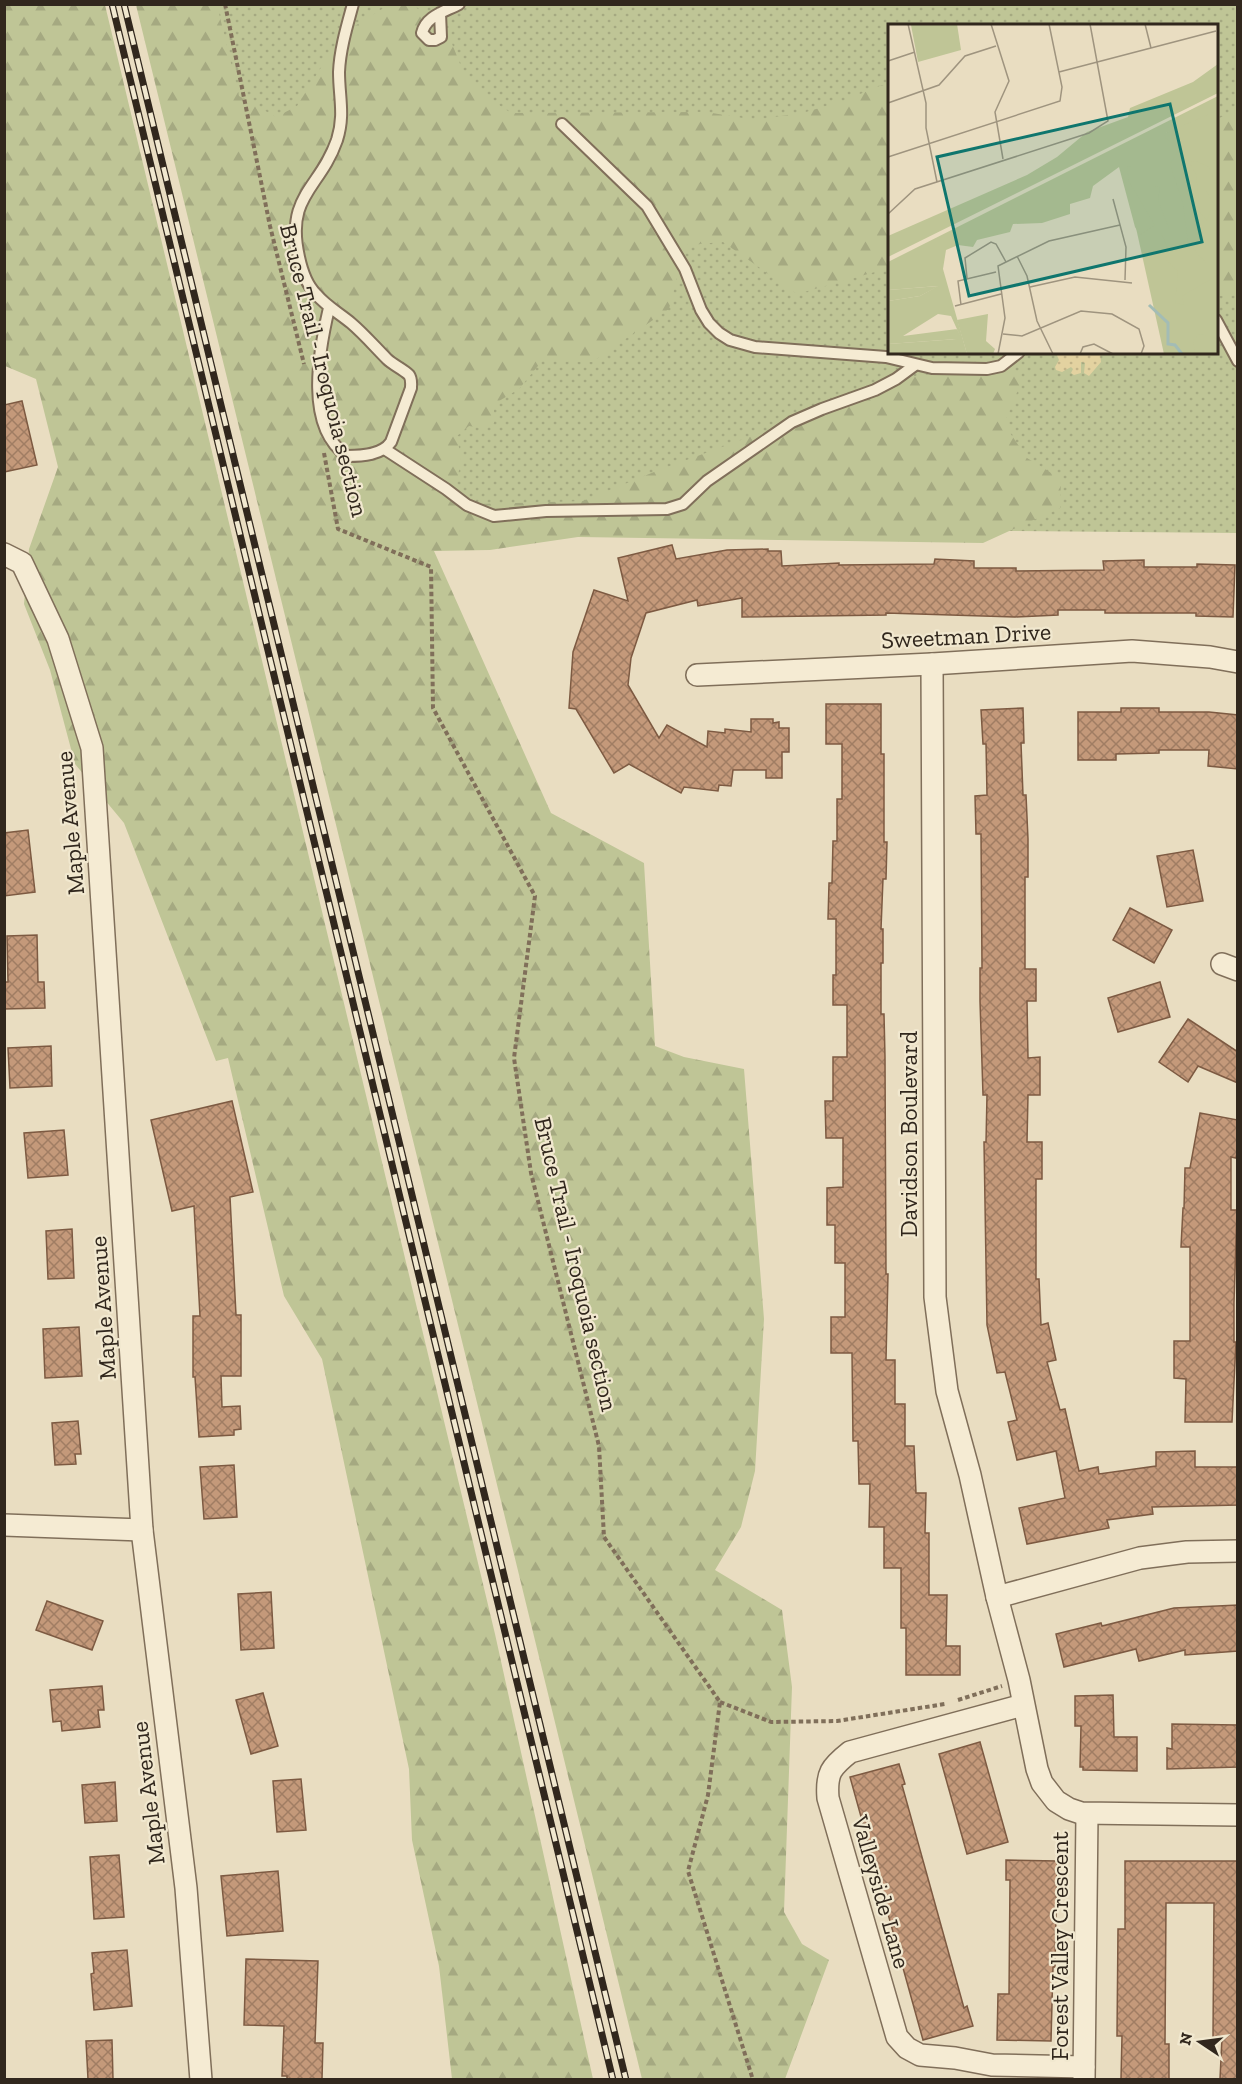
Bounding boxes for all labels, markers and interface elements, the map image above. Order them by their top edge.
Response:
inset map [888,24,1218,354]
street label: Bruce Trail - Iroquoia section [274,220,375,520]
street label: Sweetman Drive [880,617,1052,654]
street label: Maple Avenue [49,750,90,896]
street label: Davidson Boulevard [894,1031,923,1237]
street label: Bruce Trail - Iroquoia section [529,1114,625,1414]
street label: Maple Avenue [83,1235,122,1381]
street label: Maple Avenue [124,1720,171,1866]
street label: Valleyside Lane [845,1811,917,1972]
street label: Forest Valley Crescent [1045,1831,1074,2061]
north arrow [1170,2012,1230,2072]
text: N [1175,2031,1196,2047]

